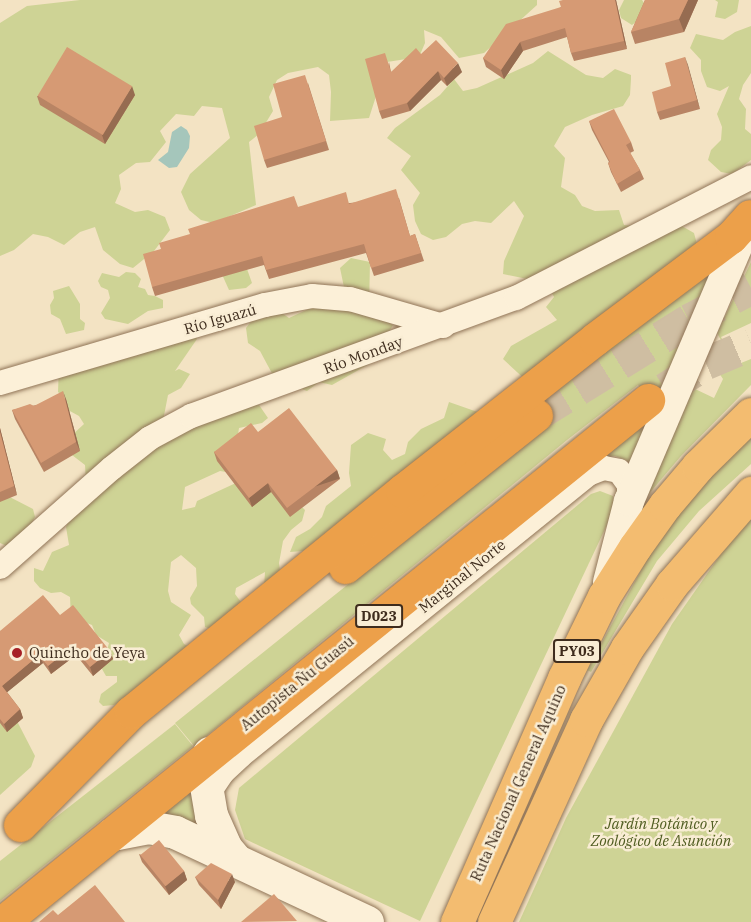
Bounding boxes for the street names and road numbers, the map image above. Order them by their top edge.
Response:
street label: Río Iguazú [182,300,258,338]
street label: Río Monday [321,332,405,378]
street label: Marginal Norte [415,535,509,617]
road number: D023 [355,605,403,627]
street label: Autopista Ñu Guasú [237,632,357,734]
road number: PY03 [553,640,601,662]
street label: Ruta Nacional General Aquino [466,682,570,884]

